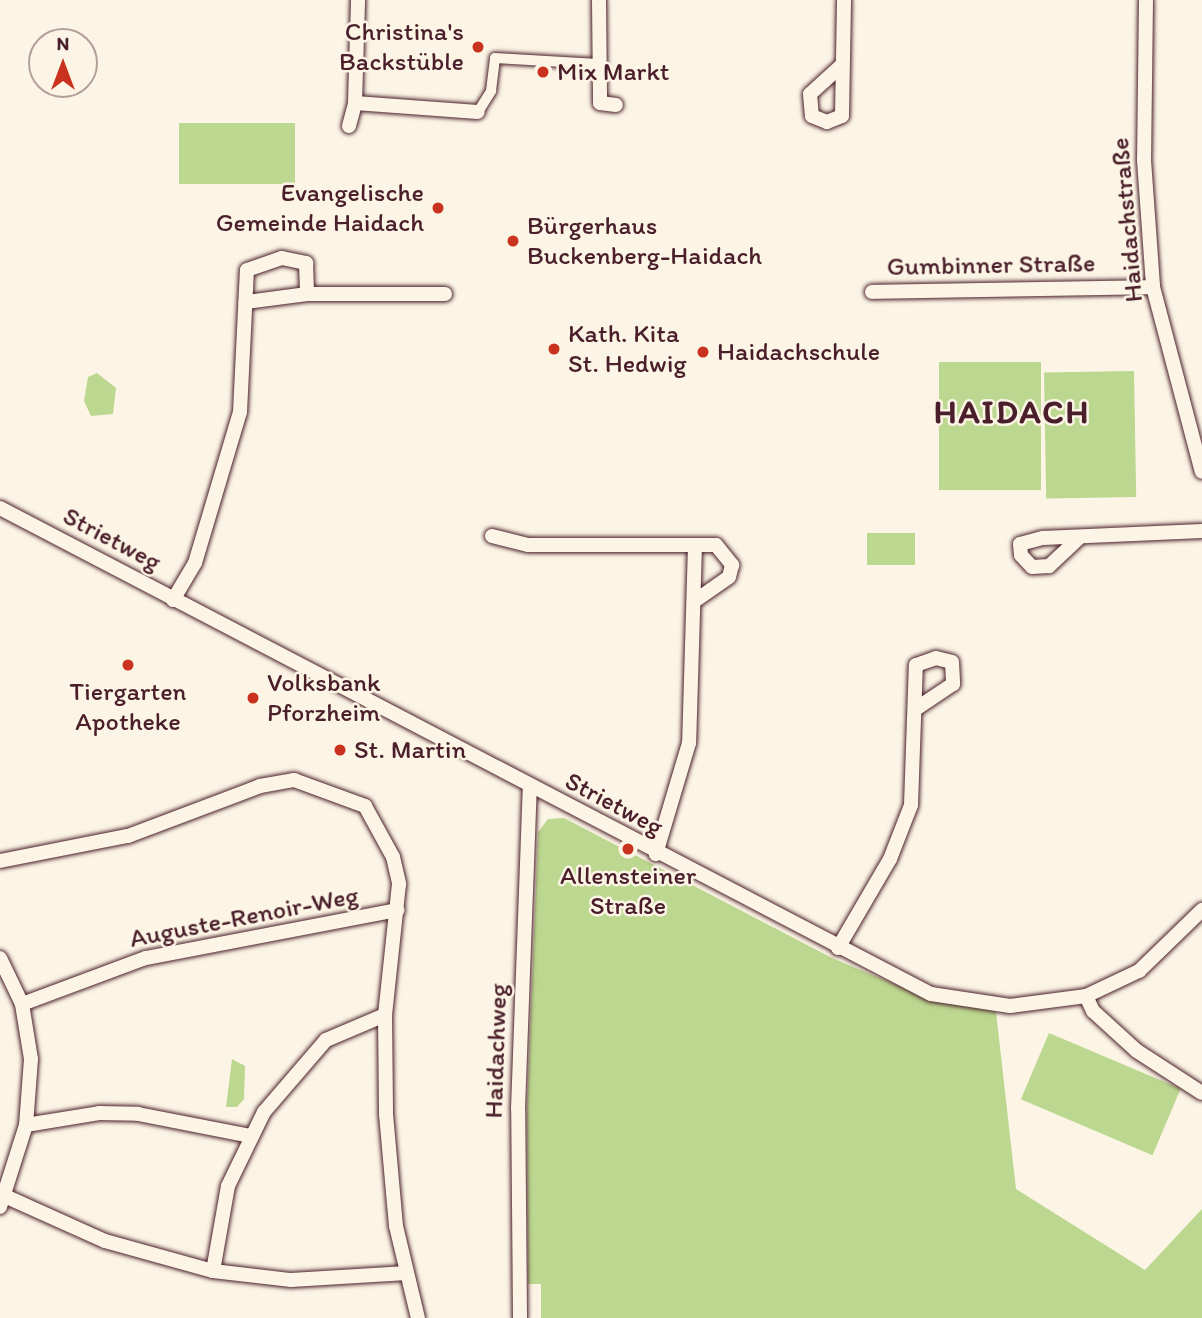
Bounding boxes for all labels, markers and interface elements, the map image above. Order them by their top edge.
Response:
place label: Christina's Backstüble [339,16,464,78]
north arrow [28,28,98,98]
text: N [57,32,69,55]
marker: Christina's Backstüble [470,39,486,55]
place label: Mix Markt [557,56,670,88]
marker: Mix Markt [535,64,551,80]
street label: Haidachstraße [1104,136,1150,304]
place label: Evangelische Gemeinde Haidach [215,177,424,238]
marker: Evangelische Gemeinde Haidach [430,200,446,216]
place label: Bürgerhaus Buckenberg-Haidach [527,210,762,272]
marker: Bürgerhaus Buckenberg-Haidach [505,233,521,249]
street label: Gumbinner Straße [887,248,1095,282]
place label: Kath. Kita St. Hedwig [568,318,687,380]
place label: Haidachschule [717,336,880,368]
marker: Kath. Kita St. Hedwig [546,341,562,357]
marker: Haidachschule [695,344,711,360]
district label: HAIDACH [937,392,1087,432]
street label: Strietweg [58,500,166,578]
marker: Tiergarten Apotheke [120,657,136,673]
place label: Volksbank Pforzheim [267,667,380,728]
place label: Tiergarten Apotheke [70,676,186,738]
marker: Volksbank Pforzheim [245,690,261,706]
place label: St. Martin [354,734,466,766]
marker: St. Martin [332,742,348,758]
street label: Strietweg [560,765,668,843]
marker: Allensteiner Straße [620,841,636,857]
place label: Allensteiner Straße [560,860,696,922]
street label: Auguste-Renoir-Weg [127,880,361,954]
street label: Haidachweg [478,983,514,1119]

